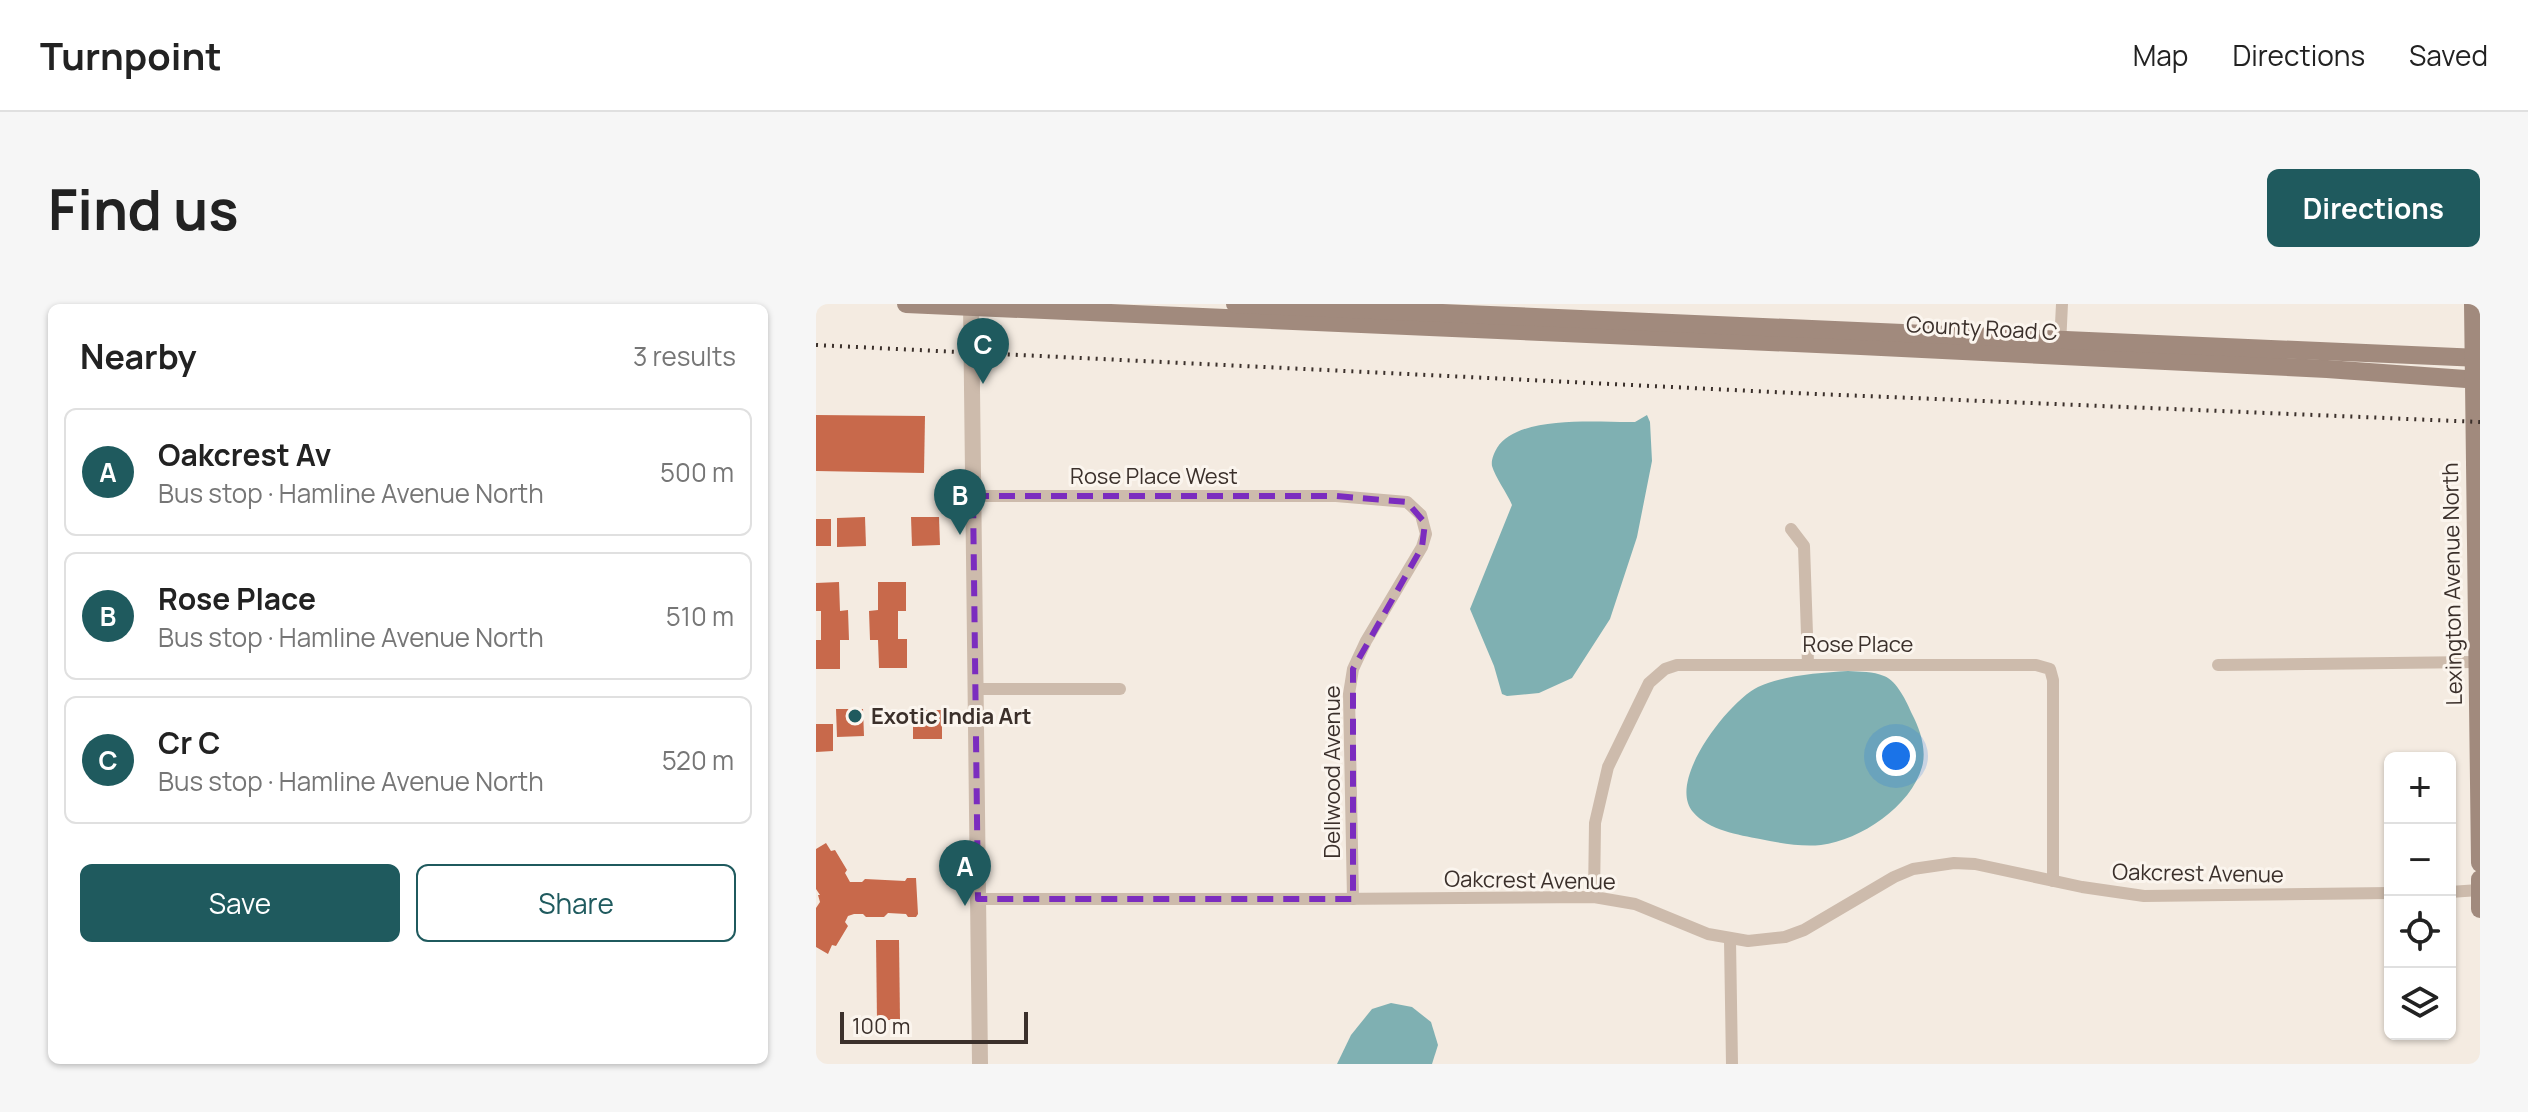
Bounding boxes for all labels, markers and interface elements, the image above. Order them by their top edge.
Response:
text: Turnpoint [40,29,222,81]
text: Map [2133,36,2188,74]
text: Directions [2232,36,2365,74]
text: Saved [2409,36,2488,74]
button: Directions [2267,169,2480,247]
text: Find us [48,170,239,247]
street label: County Road C [1905,309,2059,347]
pin: C [957,318,1009,384]
text: Nearby [80,333,196,379]
text: 3 results [633,338,736,374]
text: Oakcrest Av [158,434,331,475]
text: A [99,454,117,490]
text: 500 m [660,454,734,490]
street label: Rose Place West [1070,461,1238,491]
street label: Lexington Avenue North [2435,462,2469,706]
pin: B [934,469,986,535]
text: Bus stop · Hamline Avenue North [158,475,544,511]
text: Rose Place [158,578,316,619]
text: B [100,598,116,634]
text: 510 m [666,598,734,634]
text: Bus stop · Hamline Avenue North [158,619,544,655]
street label: Rose Place [1803,629,1914,659]
street label: Dellwood Avenue [1317,685,1347,859]
place label: Exotic India Art [871,701,1032,731]
marker: Exotic India Art [846,707,864,725]
text: Cr C [158,722,220,763]
your location [1876,736,1916,776]
text: C [98,742,118,778]
text: 520 m [662,742,734,778]
map controls [2384,752,2456,1040]
button: + [2384,752,2456,824]
text: Bus stop · Hamline Avenue North [158,763,544,799]
button: − [2384,824,2456,896]
pin: A [939,840,991,906]
street label: Oakcrest Avenue [2112,857,2284,889]
button: Save [80,864,400,942]
button: Share [416,864,736,942]
street label: Oakcrest Avenue [1444,864,1616,896]
button: locate [2384,896,2456,968]
button: layers [2384,968,2456,1040]
scale bar [840,1008,1028,1044]
text: 100 m [852,1011,910,1041]

